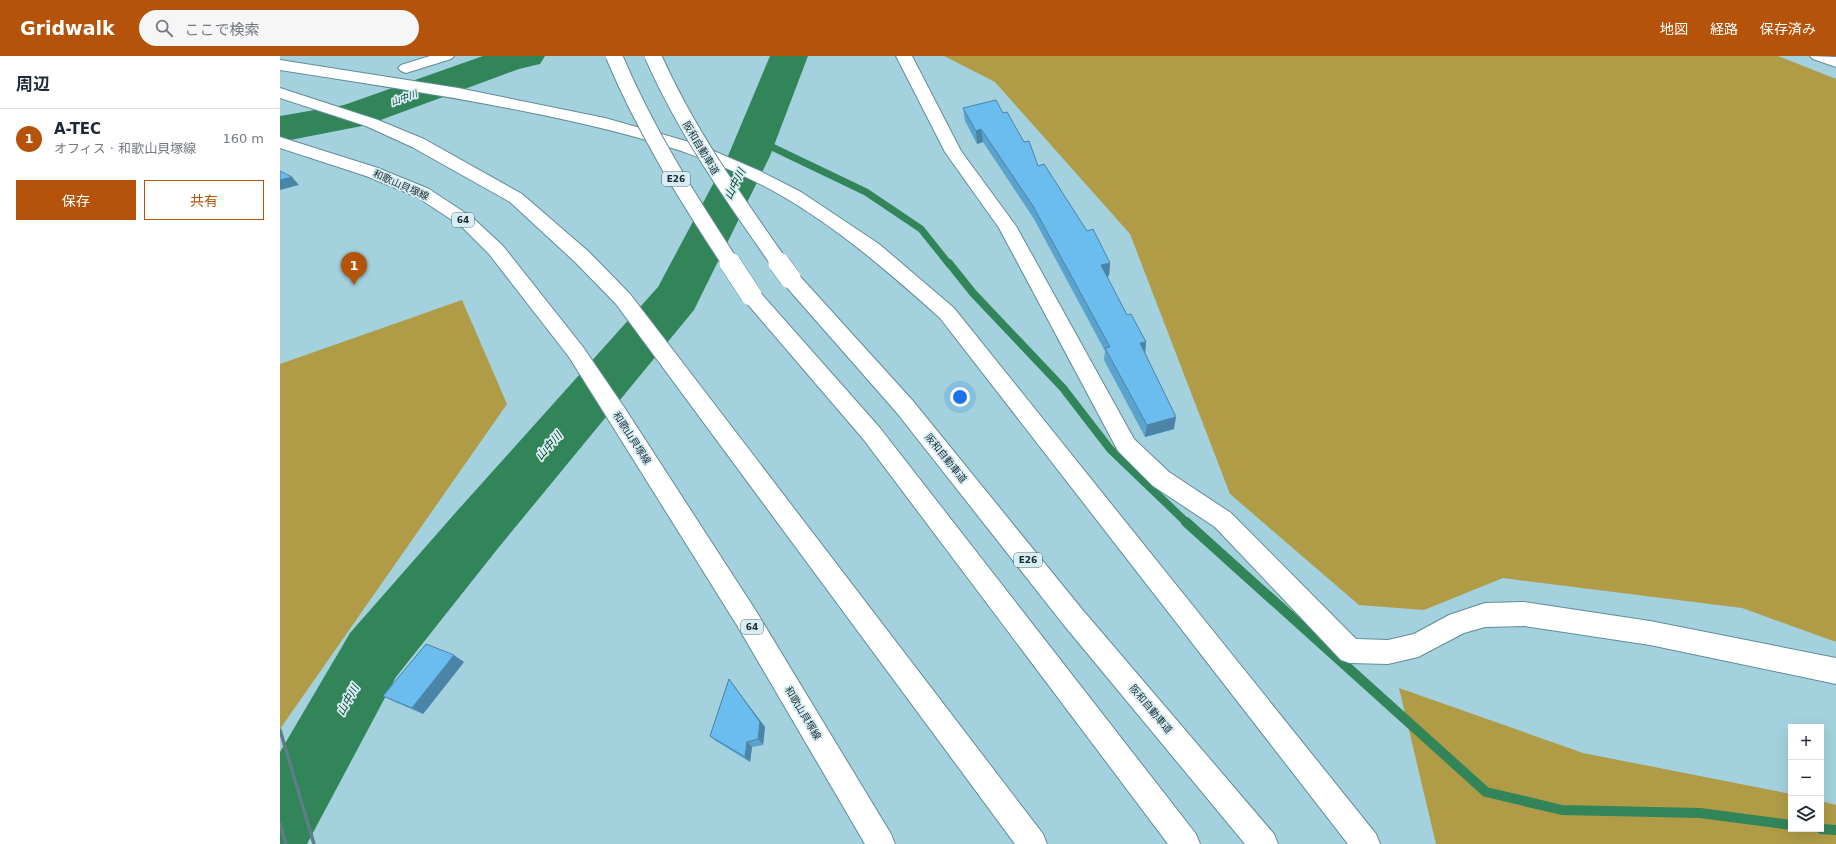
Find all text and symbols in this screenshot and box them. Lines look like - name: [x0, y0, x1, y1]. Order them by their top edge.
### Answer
- search box: [139, 10, 419, 46]
- text: Gridwalk: [20, 17, 115, 39]
- icon: search: [153, 17, 175, 39]
- text: ここで検索: [185, 21, 260, 39]
- text: 地図: [1660, 21, 1688, 37]
- text: 経路: [1710, 21, 1738, 37]
- text: 保存済み: [1760, 21, 1816, 37]
- text: 周辺: [16, 74, 50, 94]
- water label: 山中川: [390, 89, 419, 107]
- street label: 阪和自動車道: [681, 119, 721, 177]
- text: A-TEC: [54, 120, 101, 138]
- text: 1: [24, 131, 34, 146]
- text: 160 m: [222, 131, 264, 146]
- text: オフィス · 和歌山貝塚線: [54, 141, 196, 156]
- water label: 山中川: [722, 165, 749, 202]
- street label: 和歌山貝塚線: [371, 168, 431, 202]
- road number: E26: [662, 172, 690, 186]
- button: 保存: [16, 180, 136, 220]
- button: 共有: [144, 180, 264, 220]
- road number: 64: [452, 213, 474, 227]
- pin: 1: [341, 252, 367, 285]
- your location: [950, 387, 970, 407]
- street label: 和歌山貝塚線: [611, 410, 653, 466]
- water label: 山中川: [533, 429, 565, 463]
- street label: 阪和自動車道: [923, 431, 969, 485]
- road number: E26: [1014, 553, 1042, 567]
- road number: 64: [741, 620, 763, 634]
- water label: 山中川: [334, 682, 362, 718]
- street label: 阪和自動車道: [1128, 682, 1174, 736]
- street label: 和歌山貝塚線: [783, 684, 823, 742]
- map controls: [1788, 724, 1824, 832]
- button: +: [1788, 724, 1824, 760]
- button: −: [1788, 760, 1824, 796]
- button: layers: [1788, 796, 1824, 832]

